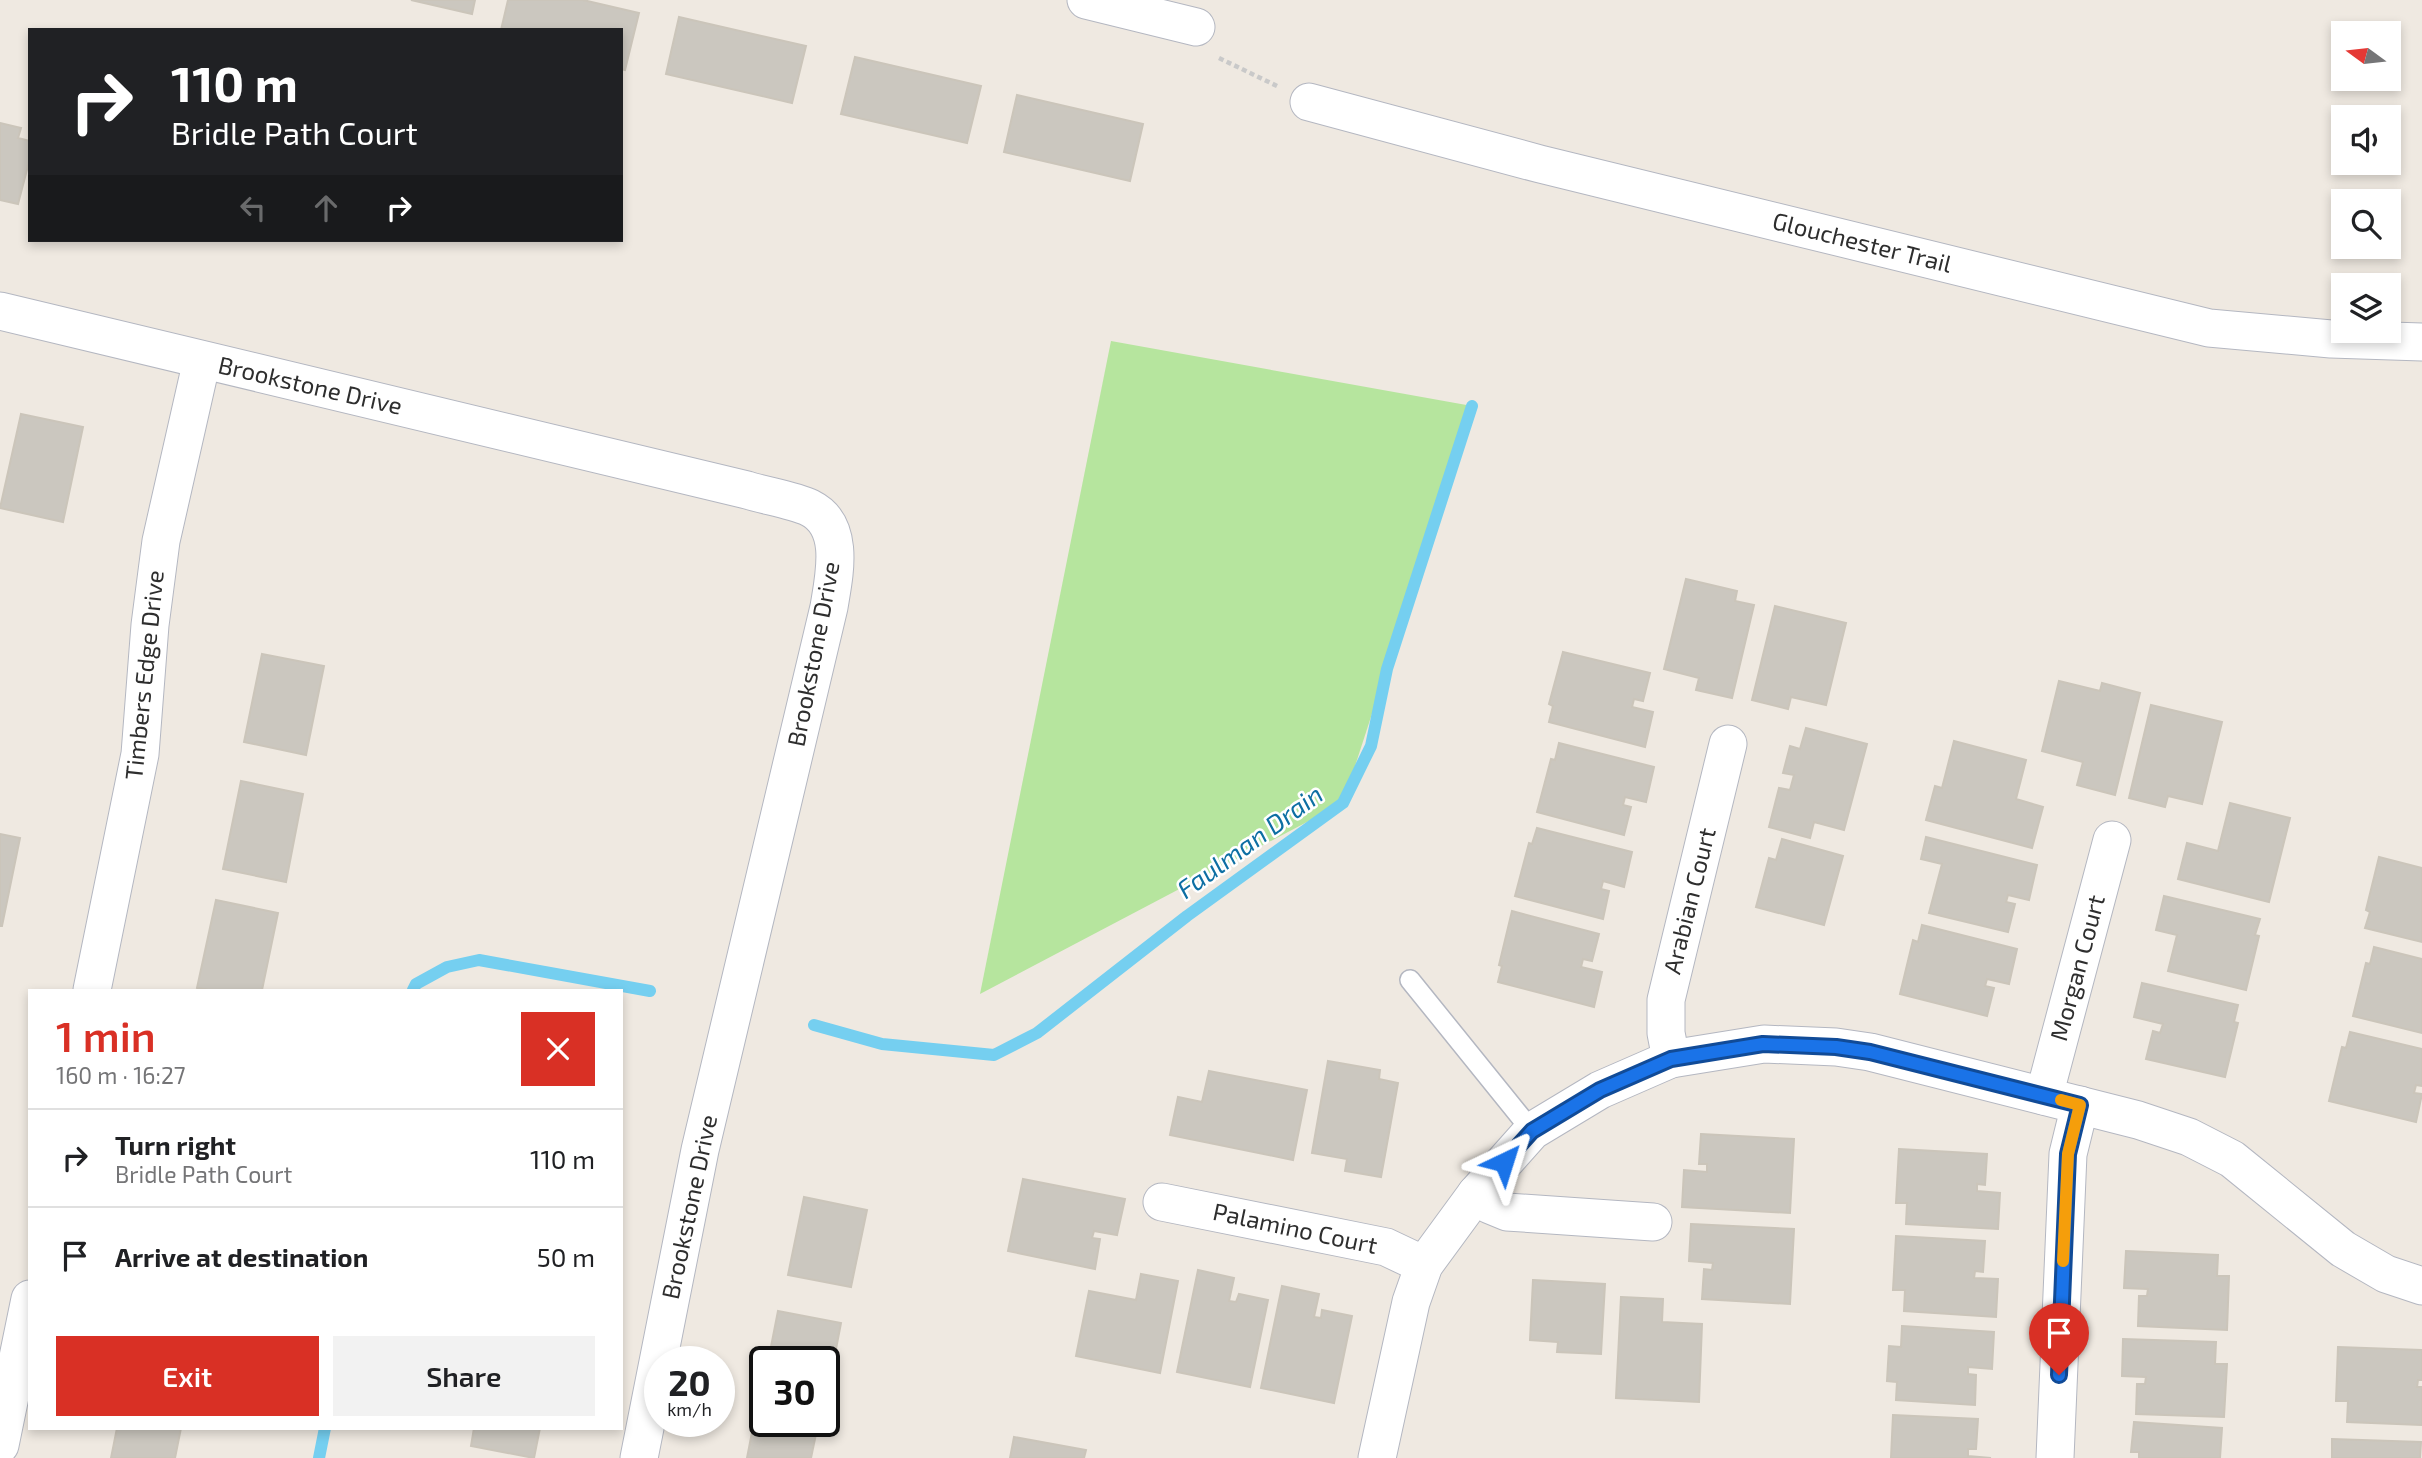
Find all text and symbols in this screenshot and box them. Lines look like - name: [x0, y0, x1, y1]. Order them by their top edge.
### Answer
- north arrow: [2331, 21, 2401, 91]
- map controls: [2331, 21, 2401, 343]
- text: 110 m: [171, 53, 298, 112]
- icon: right: [56, 56, 147, 147]
- button: sound: [2331, 105, 2401, 175]
- text: Bridle Path Court: [171, 113, 418, 151]
- icon: left: [234, 189, 272, 227]
- icon: ahead: [307, 189, 345, 227]
- icon: right: [380, 189, 418, 227]
- button: search: [2331, 189, 2401, 259]
- street label: Glouchester Trail: [1770, 205, 1955, 278]
- button: layers: [2331, 273, 2401, 343]
- street label: Brookstone Drive: [216, 349, 405, 420]
- street label: Brookstone Drive: [780, 559, 845, 749]
- street label: Timbers Edge Drive: [118, 569, 169, 781]
- water label: Faulman Drain: [1170, 777, 1328, 904]
- street label: Arabian Court: [1656, 825, 1721, 977]
- street label: Morgan Court: [2043, 892, 2110, 1044]
- text: 1 min: [56, 1010, 156, 1060]
- button: close: [521, 1012, 595, 1086]
- text: 160 m · 16:27: [56, 1061, 186, 1089]
- street label: Brookstone Drive: [655, 1112, 722, 1302]
- position arrow: [1467, 1125, 1541, 1199]
- text: Turn right: [115, 1129, 236, 1160]
- icon: right: [56, 1139, 94, 1177]
- text: 110 m: [530, 1143, 595, 1174]
- text: Bridle Path Court: [115, 1160, 292, 1188]
- street label: Palamino Court: [1211, 1196, 1380, 1259]
- icon: arrive: [56, 1237, 94, 1275]
- text: Arrive at destination: [115, 1241, 368, 1272]
- text: 50 m: [537, 1241, 595, 1272]
- pin: [2029, 1303, 2089, 1375]
- icon: arrive: [2040, 1314, 2078, 1352]
- button: Exit: [56, 1336, 319, 1416]
- button: Share: [333, 1336, 595, 1416]
- speed limit sign: 30: [749, 1346, 840, 1437]
- text: 20: [668, 1361, 711, 1403]
- text: km/h: [667, 1398, 712, 1420]

